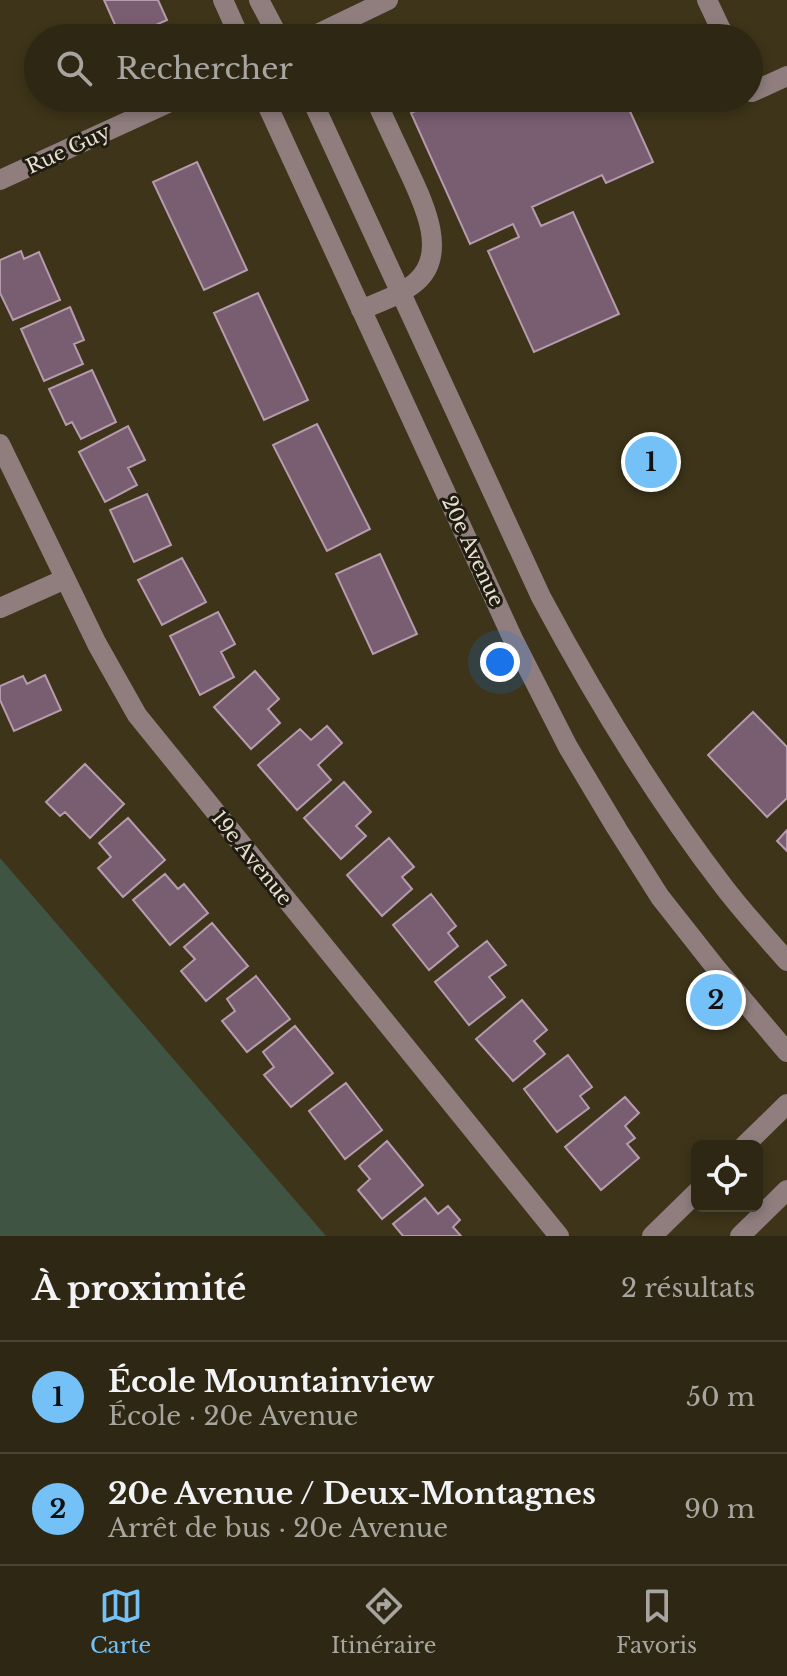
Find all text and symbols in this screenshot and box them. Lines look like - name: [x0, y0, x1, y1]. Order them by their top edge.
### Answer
- search box: [24, 24, 763, 112]
- icon: search: [52, 46, 96, 90]
- text: Rechercher: [116, 50, 293, 87]
- street label: Rue Guy: [22, 119, 114, 179]
- pin: 1: [625, 432, 677, 492]
- street label: 20e Avenue: [437, 492, 509, 610]
- your location: [480, 642, 520, 682]
- street label: 19e Avenue: [207, 806, 297, 910]
- pin: 2: [690, 970, 742, 1030]
- map controls: [691, 1140, 763, 1212]
- button: locate: [691, 1140, 763, 1212]
- text: À proximité: [32, 1267, 246, 1309]
- text: 2 résultats: [621, 1272, 755, 1304]
- text: École Mountainview: [108, 1363, 434, 1400]
- text: 1: [52, 1381, 64, 1413]
- text: 50 m: [686, 1381, 755, 1413]
- text: École · 20e Avenue: [108, 1400, 358, 1432]
- text: 20e Avenue / Deux-Montagnes: [108, 1475, 596, 1512]
- text: 2: [50, 1493, 66, 1525]
- text: 90 m: [684, 1493, 755, 1525]
- text: Arrêt de bus · 20e Avenue: [108, 1512, 448, 1544]
- tab: Carte: [90, 1584, 151, 1659]
- tab: Itinéraire: [331, 1584, 436, 1659]
- tab: Favoris: [616, 1584, 697, 1659]

